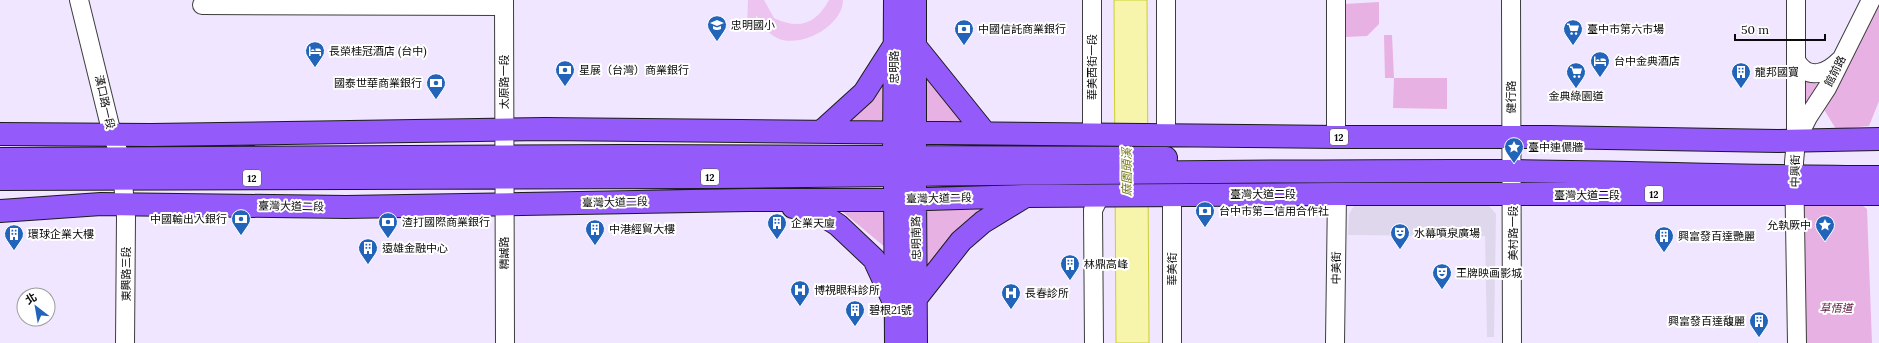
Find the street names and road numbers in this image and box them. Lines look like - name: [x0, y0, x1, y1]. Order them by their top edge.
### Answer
- street label: 華美西街一段: [1085, 34, 1099, 100]
- street label: 忠明路: [887, 51, 901, 84]
- street label: 館前路: [1821, 53, 1849, 89]
- street label: 太原路一段: [497, 55, 511, 110]
- street label: 漢口路一段: [92, 74, 118, 130]
- street label: 健行路: [1504, 81, 1518, 114]
- road number: 12: [1330, 129, 1348, 145]
- street label: 中興街: [1788, 154, 1802, 188]
- road number: 12: [701, 169, 719, 185]
- road number: 12: [243, 170, 261, 186]
- road number: 12: [1645, 186, 1663, 202]
- street label: 臺灣大道二段: [1230, 187, 1296, 201]
- street label: 臺灣大道二段: [1554, 188, 1620, 202]
- street label: 臺灣大道二段: [906, 190, 972, 206]
- street label: 臺灣大道二段: [582, 194, 648, 210]
- street label: 臺灣大道二段: [258, 198, 324, 214]
- street label: 美村路一段: [1506, 206, 1520, 261]
- street label: 忠明南路: [909, 216, 923, 260]
- street label: 精誠路: [497, 237, 511, 270]
- street label: 東興路三段: [119, 247, 133, 302]
- street label: 中美街: [1329, 251, 1343, 285]
- street label: 華美街: [1165, 253, 1179, 286]

